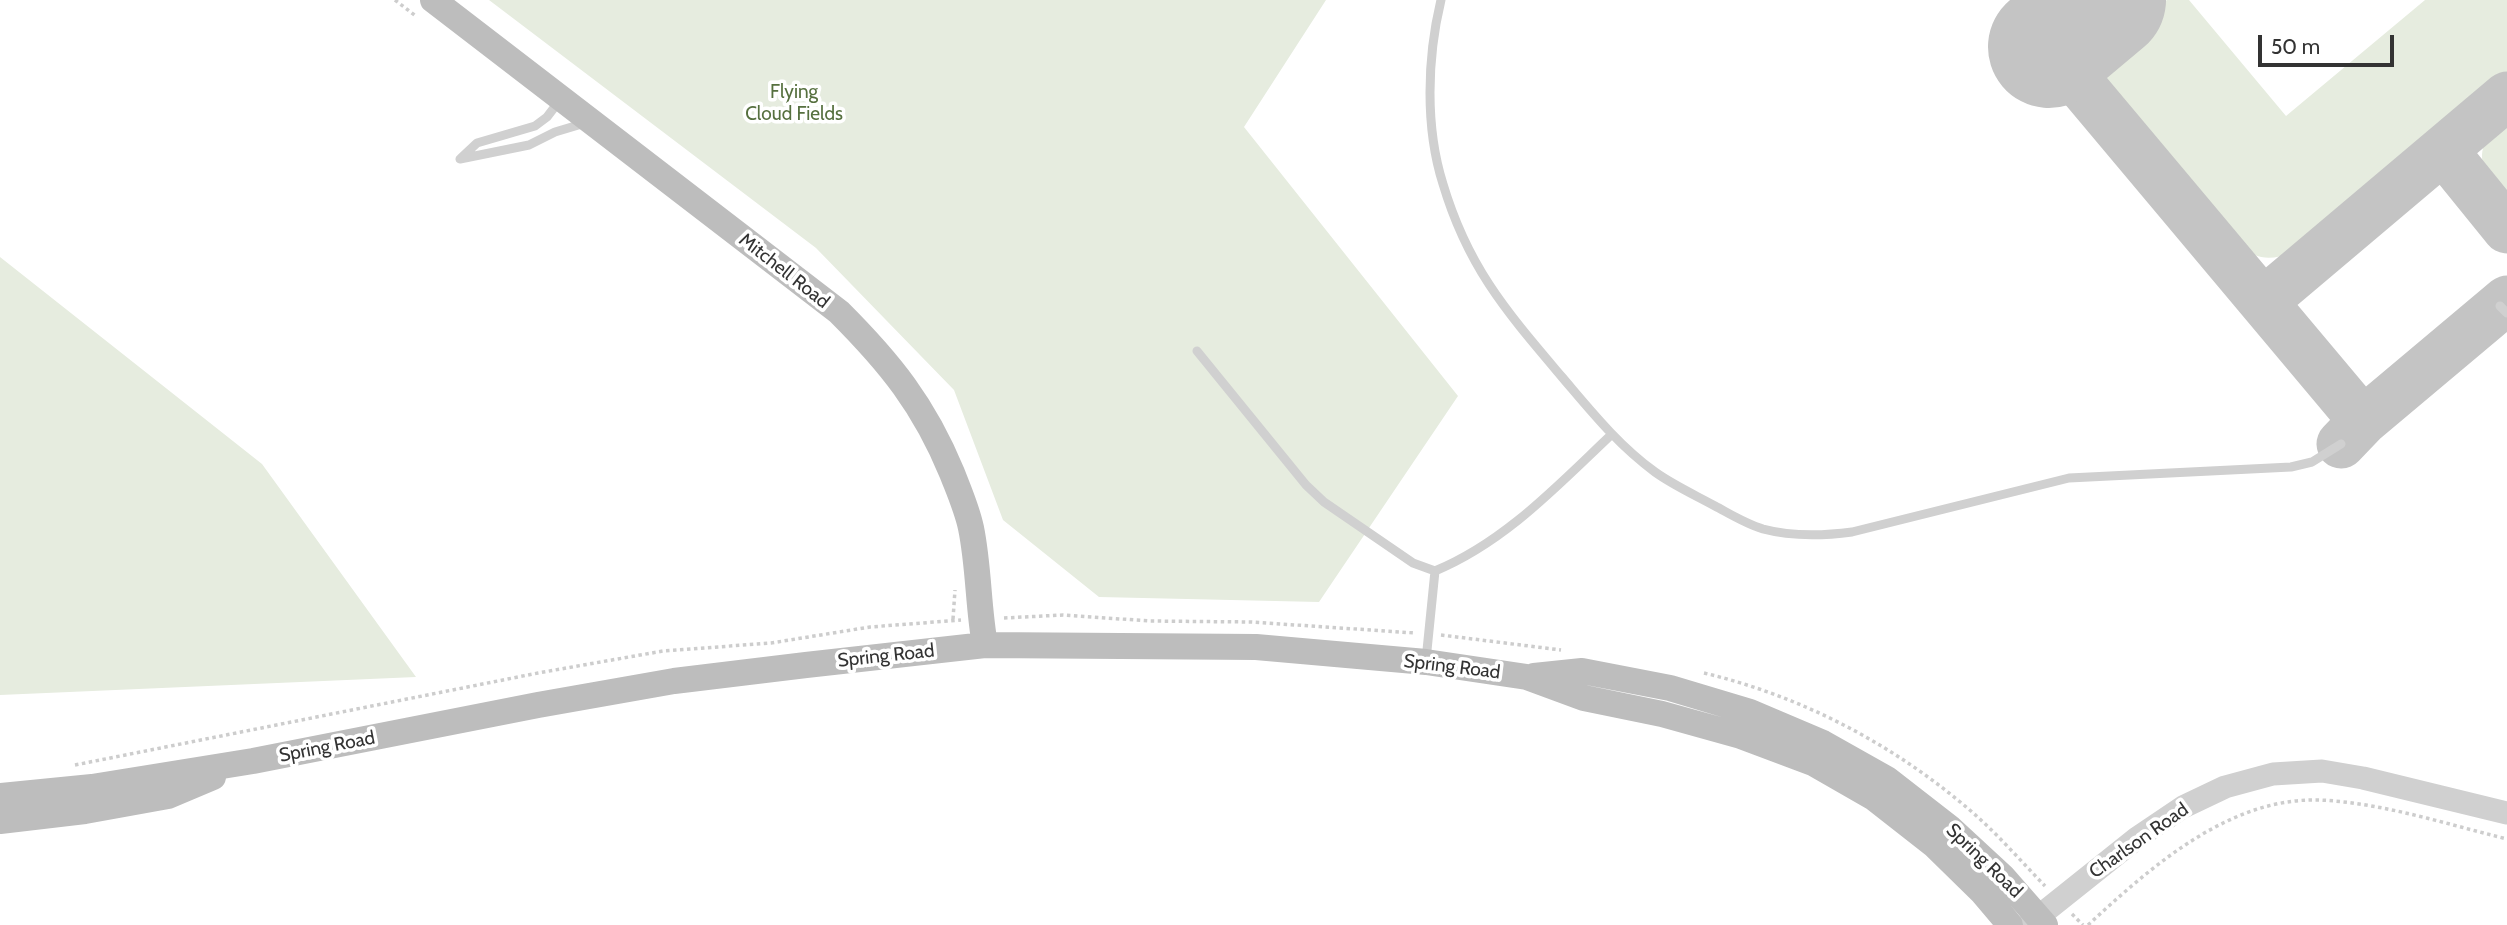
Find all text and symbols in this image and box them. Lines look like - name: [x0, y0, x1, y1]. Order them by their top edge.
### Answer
- scale bar: [2262, 21, 2398, 65]
- text: 50 m: [2271, 34, 2320, 59]
- park label: Flying Cloud Fields: [745, 81, 843, 125]
- street label: Mitchell Road: [734, 229, 834, 313]
- street label: Spring Road: [836, 640, 936, 672]
- street label: Spring Road: [1402, 650, 1502, 684]
- street label: Spring Road: [277, 727, 377, 767]
- street label: Charlson Road: [2085, 798, 2193, 884]
- street label: Spring Road: [1941, 819, 2027, 903]

